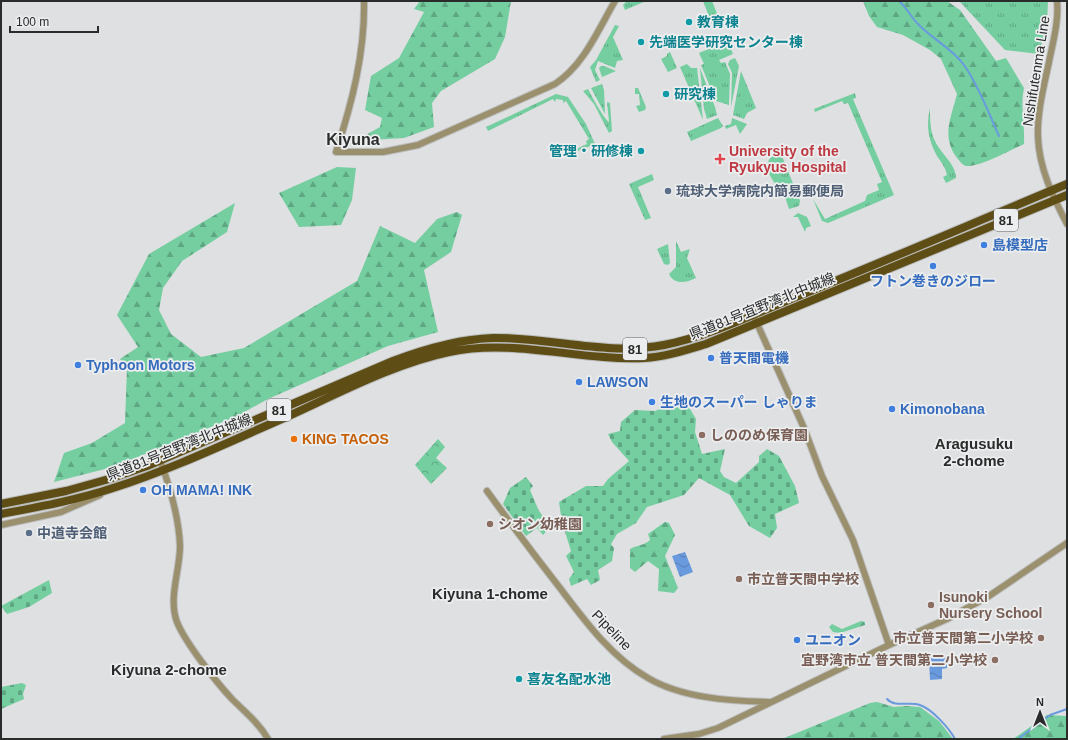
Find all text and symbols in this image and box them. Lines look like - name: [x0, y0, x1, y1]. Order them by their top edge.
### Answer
- scale bar: [10, 8, 98, 34]
- place label: 教育棟: [697, 14, 739, 30]
- street label: Nishifutenma Line: [1019, 14, 1053, 128]
- text: 100 m: [16, 15, 49, 29]
- marker: 教育棟: [684, 17, 694, 27]
- place label: 先端医学研究センター棟: [649, 34, 803, 50]
- marker: 先端医学研究センター棟: [636, 37, 646, 47]
- place label: 研究棟: [674, 86, 716, 102]
- marker: 研究棟: [661, 89, 671, 99]
- district label: Kiyuna: [326, 131, 380, 148]
- place label: 管理・研修棟: [549, 143, 633, 159]
- place label: University of the Ryukyus Hospital: [729, 143, 846, 175]
- marker: 管理・研修棟: [636, 146, 646, 156]
- marker: University of the Ryukyus Hospital: [714, 153, 726, 165]
- place label: 琉球大学病院内簡易郵便局: [676, 183, 844, 199]
- marker: 琉球大学病院内簡易郵便局: [663, 186, 673, 196]
- road number: 81: [994, 209, 1018, 231]
- place label: 島模型店: [992, 237, 1048, 253]
- marker: 島模型店: [979, 240, 989, 250]
- marker: フトン巻きのジロー: [928, 261, 938, 271]
- street label: 県道81号宜野湾北中城線: [687, 269, 837, 343]
- place label: フトン巻きのジロー: [870, 273, 996, 289]
- road number: 81: [623, 338, 647, 360]
- place label: 普天間電機: [719, 350, 789, 366]
- marker: 普天間電機: [706, 353, 716, 363]
- place label: Typhoon Motors: [86, 357, 195, 373]
- marker: Typhoon Motors: [73, 360, 83, 370]
- place label: LAWSON: [587, 374, 648, 390]
- marker: LAWSON: [574, 377, 584, 387]
- place label: 生地のスーパー しゃりま: [660, 394, 818, 410]
- marker: 生地のスーパー しゃりま: [647, 397, 657, 407]
- road number: 81: [267, 399, 291, 421]
- place label: Kimonobana: [900, 401, 985, 417]
- marker: Kimonobana: [887, 404, 897, 414]
- street label: 県道81号宜野湾北中城線: [104, 410, 254, 484]
- place label: しののめ保育園: [710, 427, 808, 443]
- marker: しののめ保育園: [697, 430, 707, 440]
- place label: KING TACOS: [302, 431, 389, 447]
- marker: KING TACOS: [289, 434, 299, 444]
- district label: Aragusuku 2-chome: [935, 435, 1013, 469]
- place label: OH MAMA! INK: [151, 482, 252, 498]
- marker: OH MAMA! INK: [138, 485, 148, 495]
- place label: シオン幼稚園: [498, 516, 582, 532]
- marker: シオン幼稚園: [485, 519, 495, 529]
- place label: 中道寺会館: [37, 525, 107, 541]
- marker: 中道寺会館: [24, 528, 34, 538]
- place label: 市立普天間中学校: [747, 571, 859, 587]
- marker: 市立普天間中学校: [734, 574, 744, 584]
- district label: Kiyuna 1-chome: [432, 585, 548, 602]
- place label: Isunoki Nursery School: [939, 589, 1042, 621]
- marker: Isunoki Nursery School: [926, 600, 936, 610]
- street label: Pipeline: [589, 607, 635, 654]
- place label: 市立普天間第二小学校: [893, 630, 1033, 646]
- place label: ユニオン: [805, 632, 861, 648]
- marker: 市立普天間第二小学校: [1036, 633, 1046, 643]
- marker: ユニオン: [792, 635, 802, 645]
- place label: 宜野湾市立 普天間第二小学校: [801, 652, 987, 668]
- marker: 宜野湾市立 普天間第二小学校: [990, 655, 1000, 665]
- district label: Kiyuna 2-chome: [111, 661, 227, 678]
- place label: 喜友名配水池: [527, 671, 611, 687]
- marker: 喜友名配水池: [514, 674, 524, 684]
- north arrow: [1020, 692, 1060, 732]
- text: N: [1036, 696, 1044, 708]

